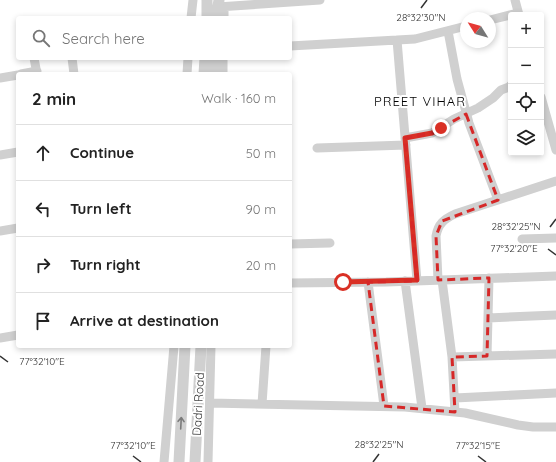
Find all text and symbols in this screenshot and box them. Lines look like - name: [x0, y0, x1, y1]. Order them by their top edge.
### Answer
- text: 28°32'30"N: [396, 11, 446, 24]
- north arrow: [460, 12, 496, 48]
- map controls: [508, 12, 544, 156]
- button: +: [508, 12, 544, 48]
- search box: [16, 16, 292, 60]
- icon: search: [30, 27, 52, 49]
- text: Search here: [62, 29, 145, 48]
- button: −: [508, 48, 544, 84]
- button: locate: [508, 84, 544, 120]
- text: 2 min: [32, 88, 76, 109]
- text: Walk · 160 m: [201, 90, 276, 106]
- district label: PREET VIHAR: [374, 93, 466, 109]
- route end: [432, 119, 450, 137]
- button: layers: [508, 120, 544, 156]
- icon: ahead: [32, 142, 54, 164]
- text: Continue: [70, 143, 134, 162]
- text: 50 m: [246, 145, 276, 161]
- icon: left: [32, 198, 54, 220]
- text: Turn left: [70, 199, 132, 218]
- text: 90 m: [246, 201, 276, 217]
- text: 28°32'25"N: [491, 220, 541, 233]
- text: 77°32'20"E: [490, 242, 538, 255]
- icon: right: [32, 254, 54, 276]
- text: Turn right: [70, 255, 141, 274]
- text: 20 m: [246, 257, 276, 273]
- route start: [334, 273, 352, 291]
- icon: arrive: [32, 310, 54, 332]
- text: Arrive at destination: [70, 311, 219, 330]
- text: 77°32'10"E: [19, 355, 65, 368]
- street label: Dadri Road: [189, 372, 207, 436]
- one-way arrow: [177, 417, 185, 430]
- text: 28°32'25"N: [354, 438, 404, 451]
- text: 77°32'10"E: [110, 439, 156, 452]
- text: 77°32'15"E: [456, 439, 501, 452]

